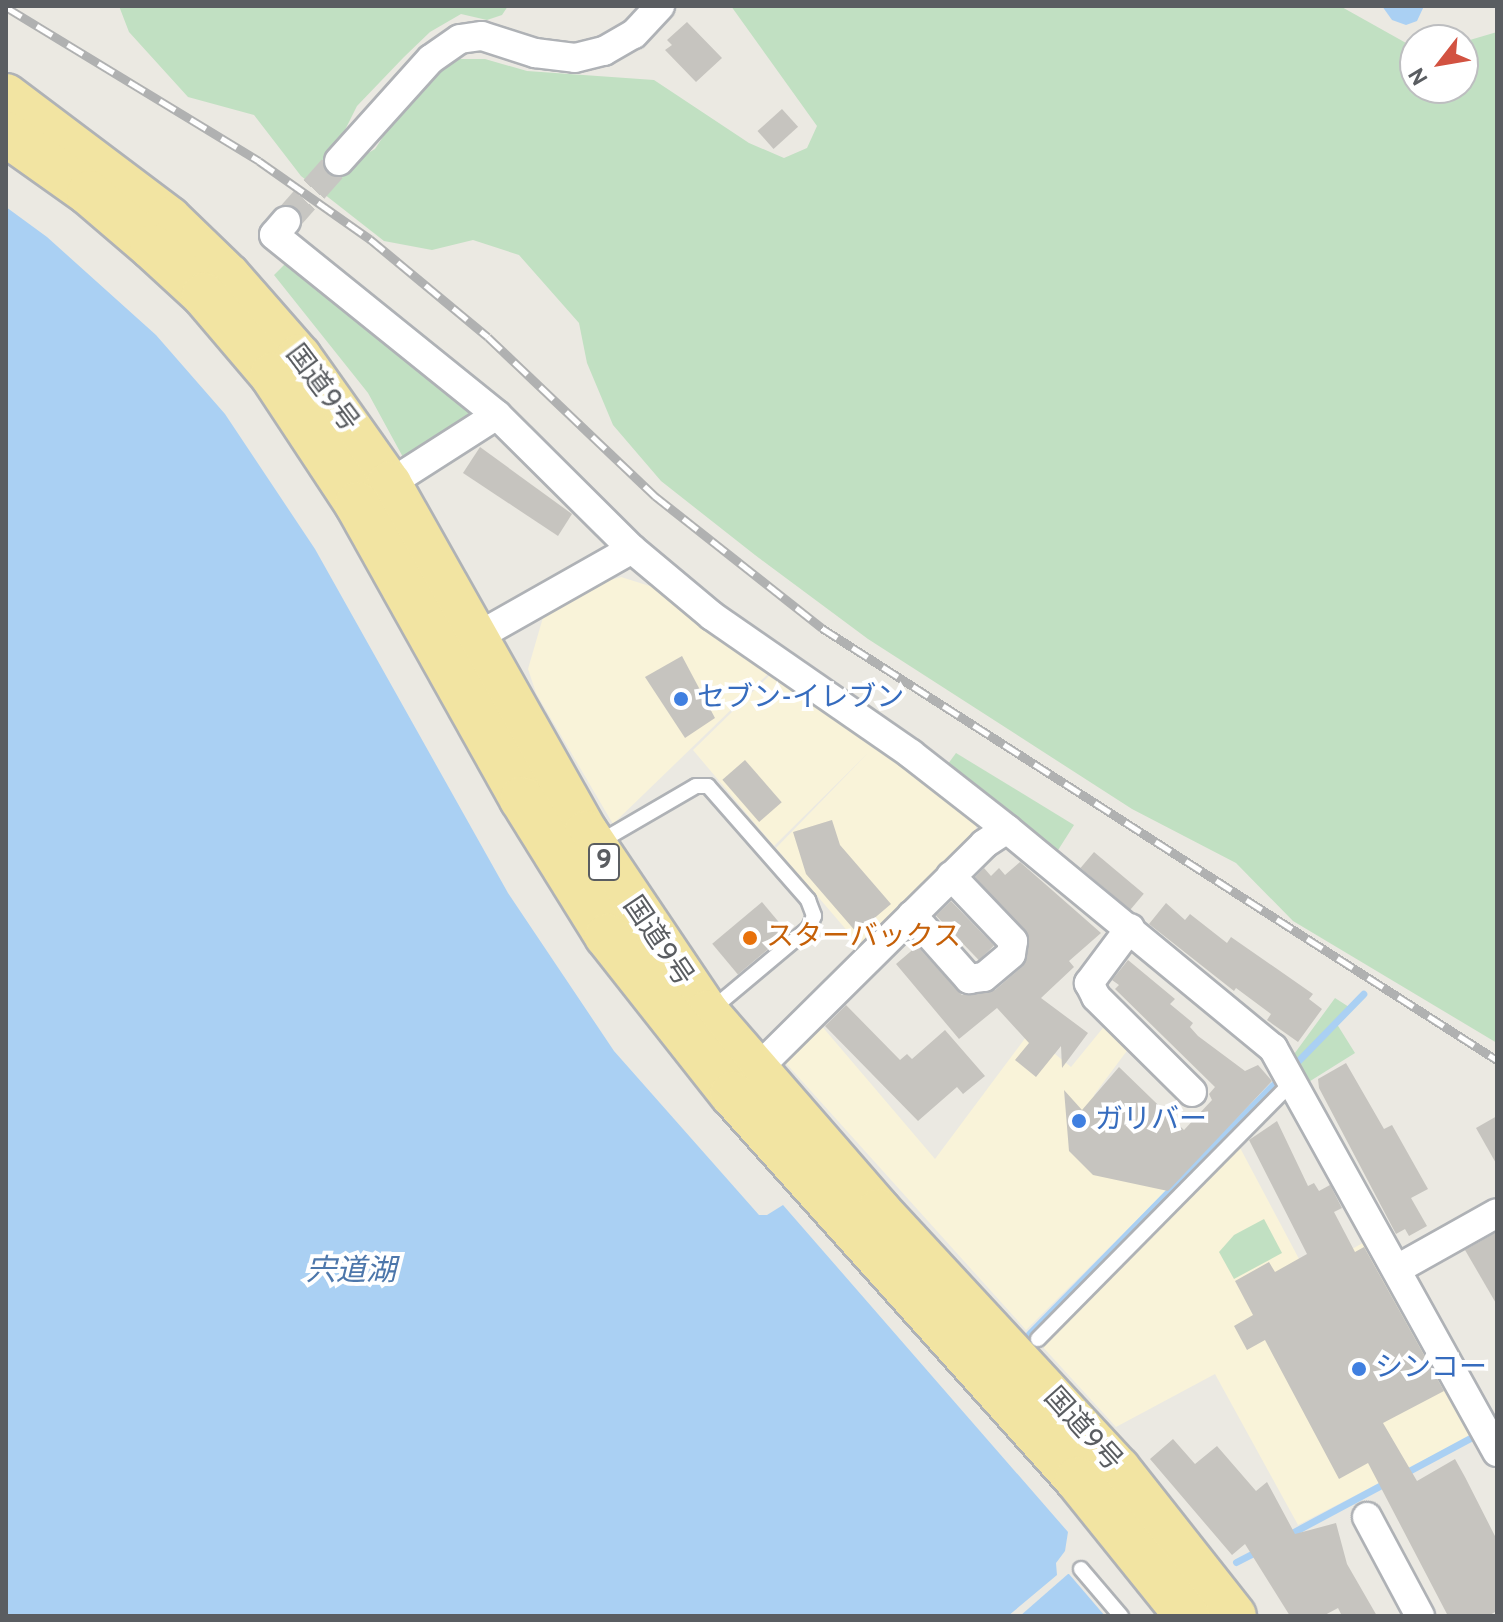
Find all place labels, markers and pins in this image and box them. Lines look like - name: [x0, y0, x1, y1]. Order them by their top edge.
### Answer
- place label: セブン-イレブン: [697, 682, 904, 716]
- marker: セブン-イレブン: [672, 690, 690, 708]
- place label: スターバックス: [766, 921, 962, 955]
- marker: スターバックス: [741, 929, 759, 947]
- place label: ガリバー: [1095, 1104, 1207, 1138]
- marker: ガリバー: [1070, 1112, 1088, 1130]
- place label: シンコー: [1375, 1352, 1487, 1386]
- marker: シンコー: [1350, 1360, 1368, 1378]

